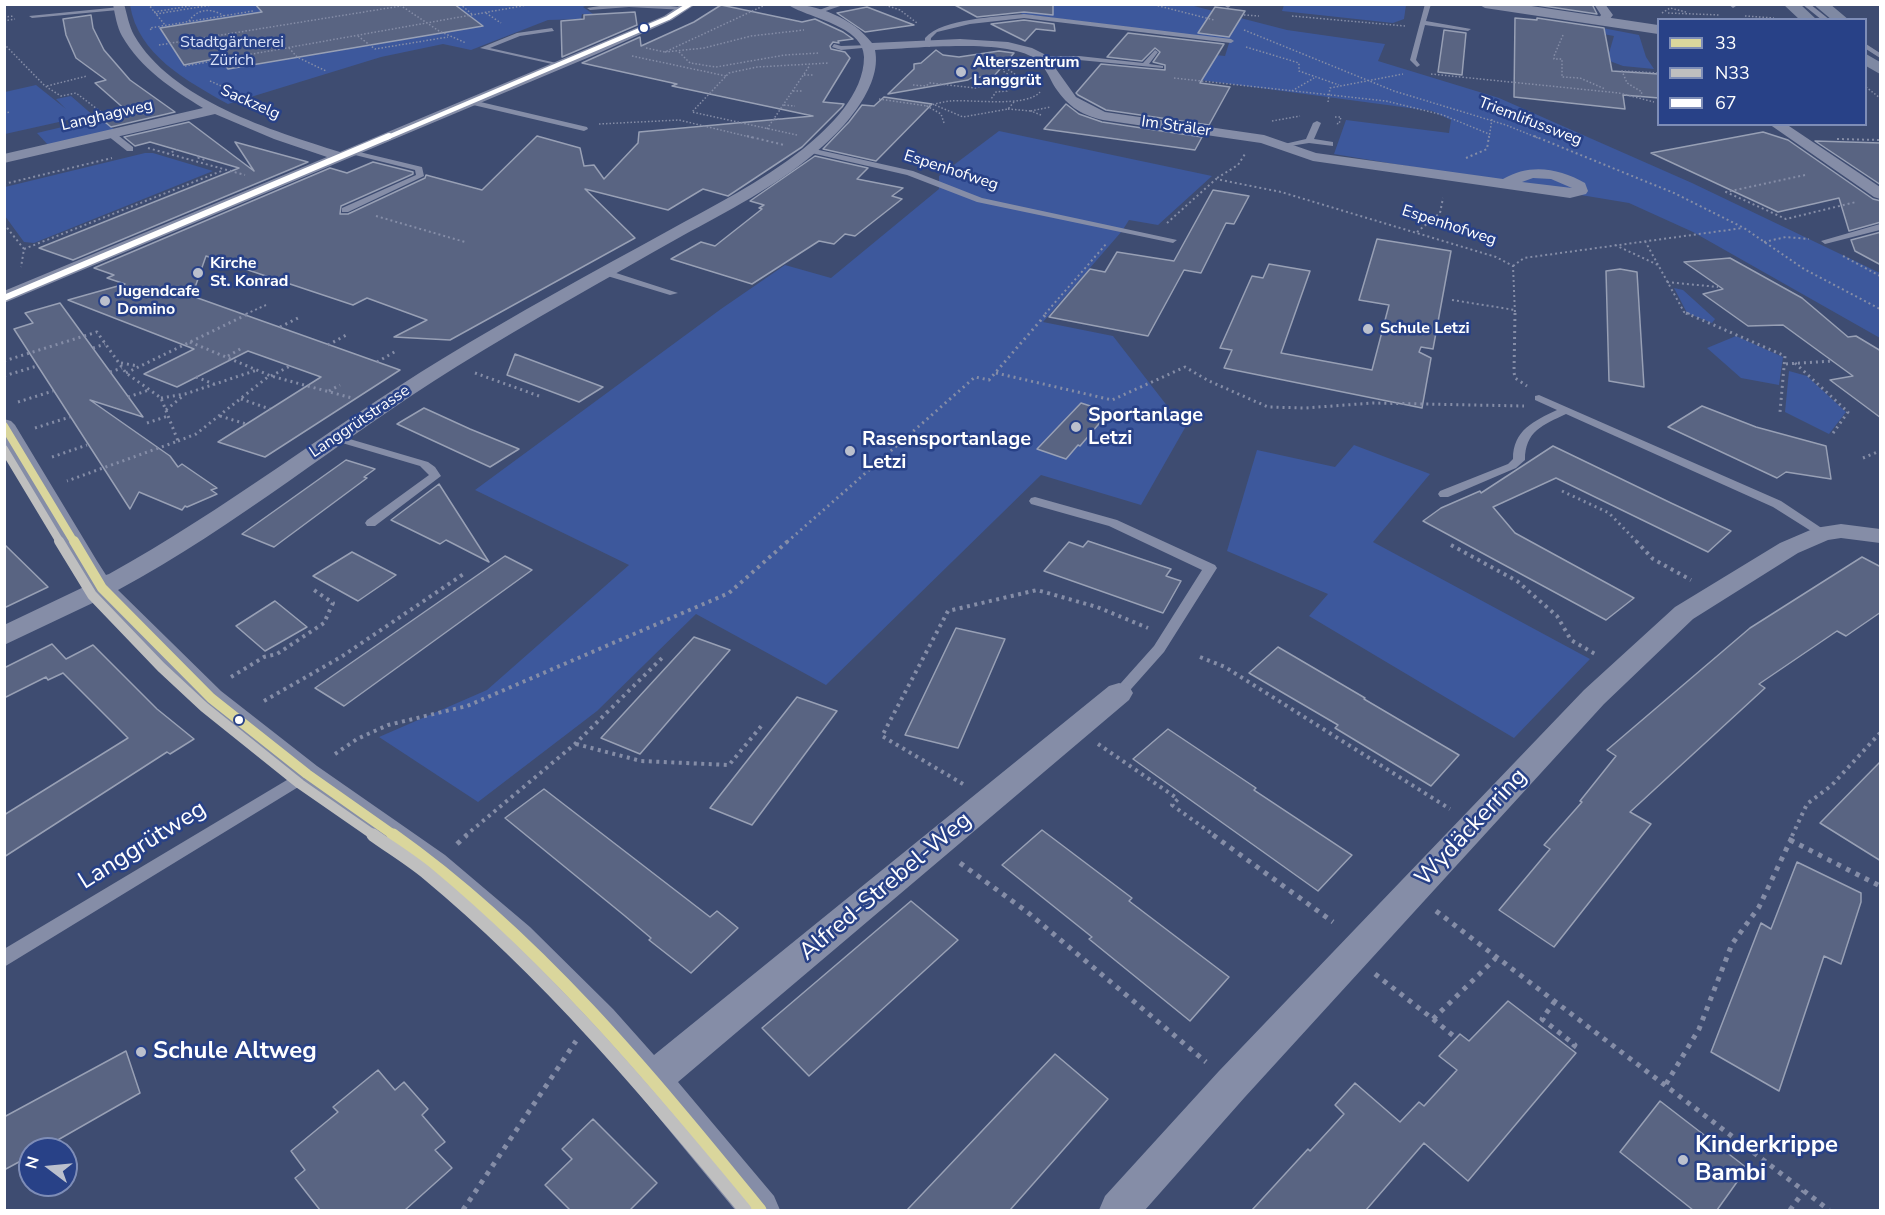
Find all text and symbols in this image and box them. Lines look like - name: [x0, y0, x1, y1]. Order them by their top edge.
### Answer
- legend: [1657, 18, 1867, 126]
- unlabelled marker: [638, 22, 650, 34]
- text: 33: [1715, 31, 1737, 55]
- park label: Stadtgärtnerei Zürich: [180, 33, 284, 71]
- place label: Alterszentrum Langgrüt: [973, 53, 1080, 91]
- text: N33: [1715, 61, 1750, 85]
- marker: Alterszentrum Langgrüt: [954, 65, 968, 79]
- street label: Sackzelg: [217, 81, 283, 125]
- text: 67: [1715, 91, 1737, 115]
- street label: Triemlifussweg: [1476, 93, 1584, 151]
- street label: Langhagweg: [59, 96, 155, 136]
- street label: Im Sträler: [1140, 113, 1212, 141]
- street label: Espenhofweg: [901, 147, 1001, 195]
- street label: Espenhofweg: [1399, 202, 1499, 250]
- place label: Kirche St. Konrad: [210, 254, 288, 292]
- marker: Kirche St. Konrad: [191, 266, 205, 280]
- place label: Jugendcafe Domino: [117, 282, 200, 320]
- marker: Jugendcafe Domino: [98, 294, 112, 308]
- place label: Schule Letzi: [1380, 319, 1470, 339]
- marker: Schule Letzi: [1361, 322, 1375, 336]
- street label: Langgrütstrasse: [306, 381, 414, 463]
- place label: Sportanlage Letzi: [1088, 404, 1203, 451]
- marker: Sportanlage Letzi: [1069, 420, 1083, 434]
- place label: Rasensportanlage Letzi: [862, 428, 1031, 475]
- marker: Rasensportanlage Letzi: [843, 444, 857, 458]
- unlabelled marker: [233, 714, 245, 726]
- street label: Wydäckerring: [1410, 763, 1534, 893]
- street label: Langgrütweg: [74, 795, 212, 897]
- street label: Alfred-Strebel-Weg: [794, 806, 978, 968]
- place label: Schule Altweg: [153, 1038, 317, 1066]
- marker: Schule Altweg: [134, 1045, 148, 1059]
- place label: Kinderkrippe Bambi: [1695, 1132, 1838, 1188]
- north arrow: [18, 1137, 78, 1197]
- marker: Kinderkrippe Bambi: [1676, 1153, 1690, 1167]
- text: N: [20, 1154, 45, 1171]

